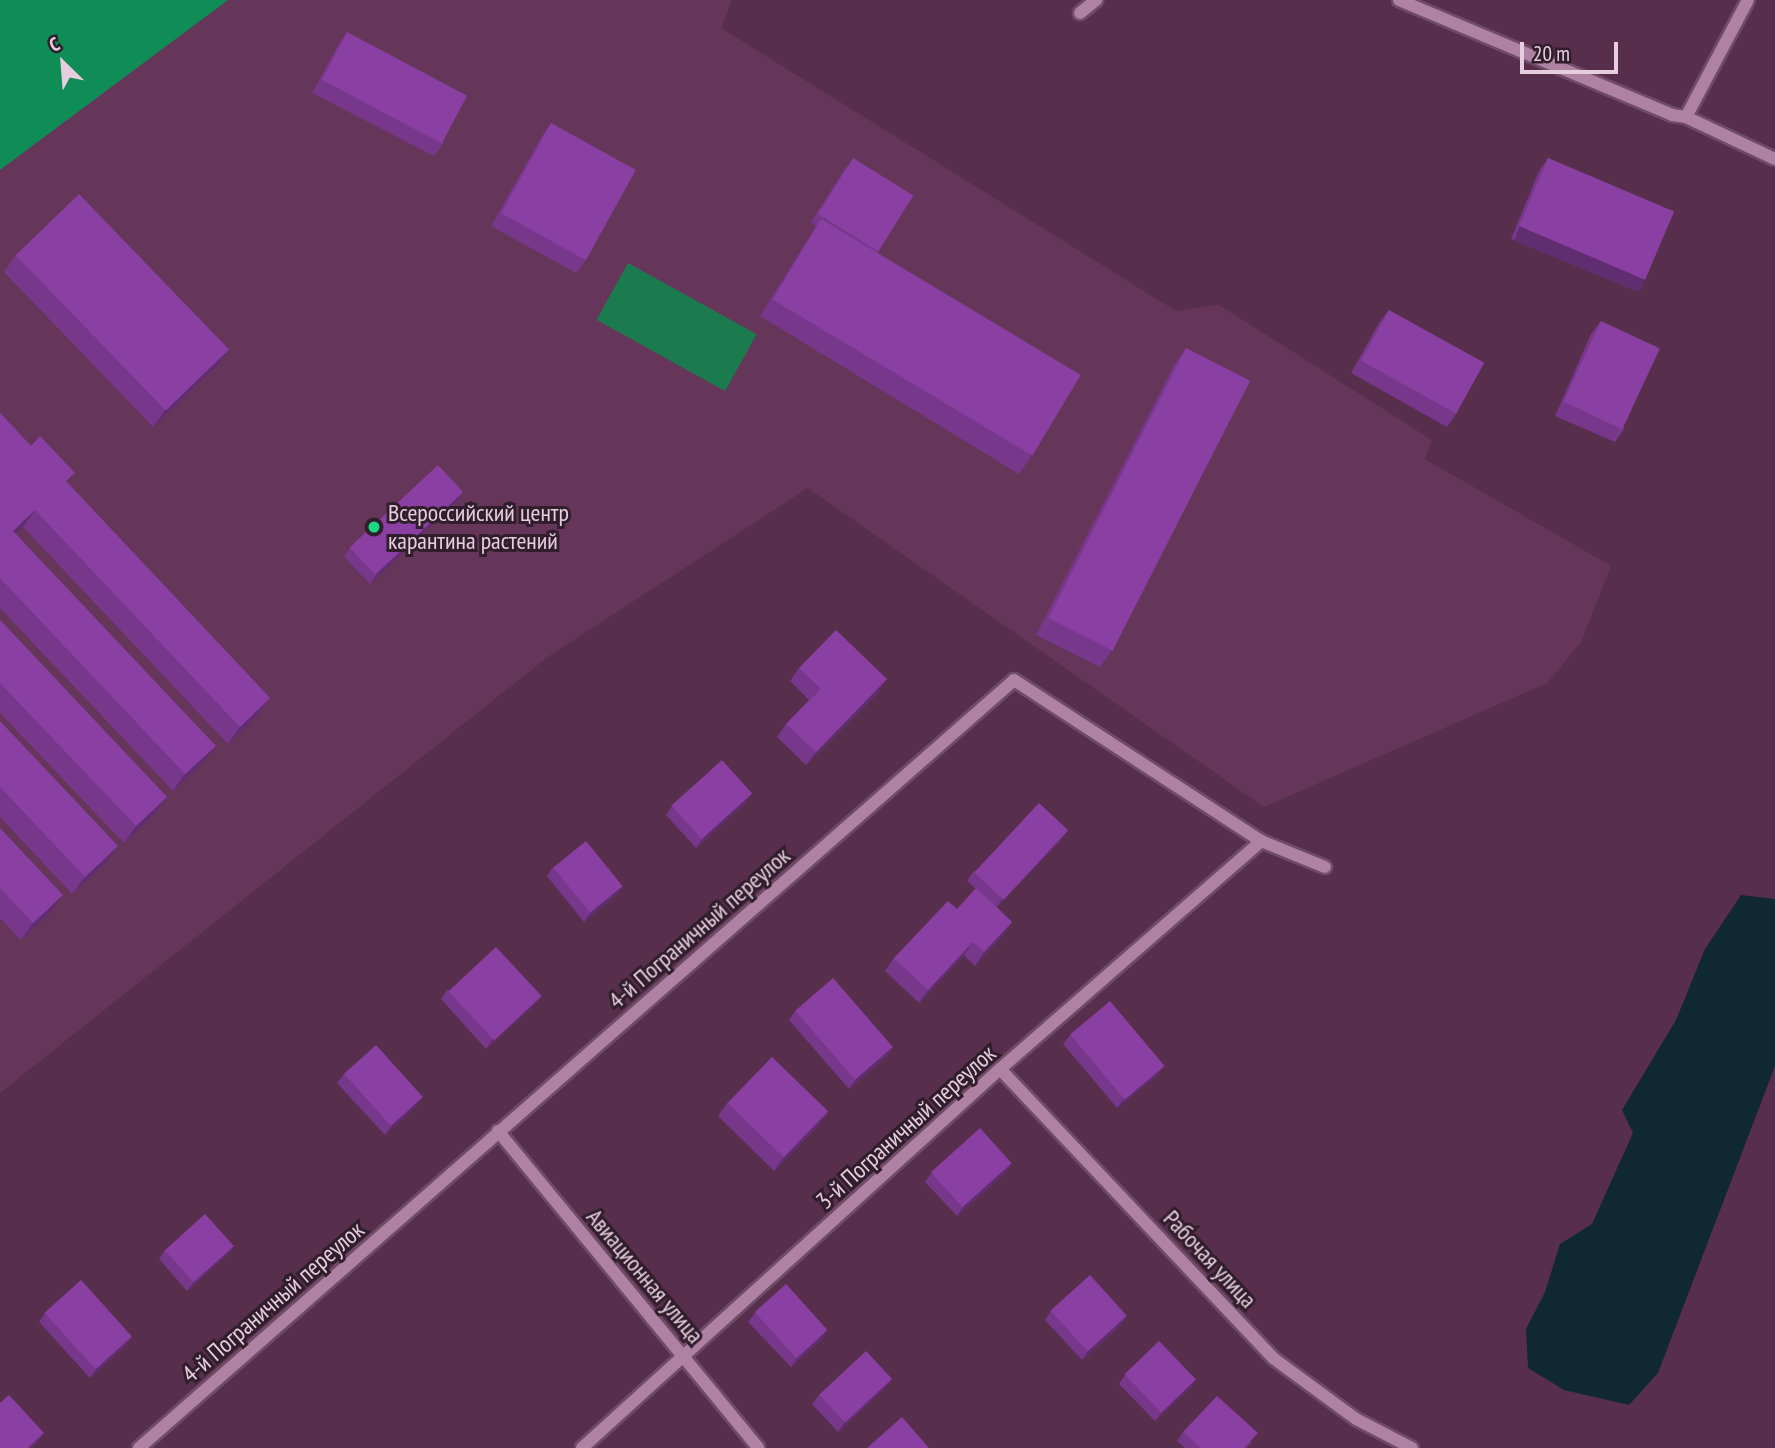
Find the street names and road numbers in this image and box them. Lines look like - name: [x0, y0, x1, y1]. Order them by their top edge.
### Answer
- street label: 4-й Пограничный переулок: [602, 841, 796, 1015]
- street label: 3-й Пограничный переулок: [810, 1039, 1002, 1215]
- street label: Авиационная улица: [580, 1203, 710, 1349]
- street label: Рабочая улица: [1157, 1204, 1263, 1314]
- street label: 4-й Пограничный переулок: [176, 1215, 370, 1389]

